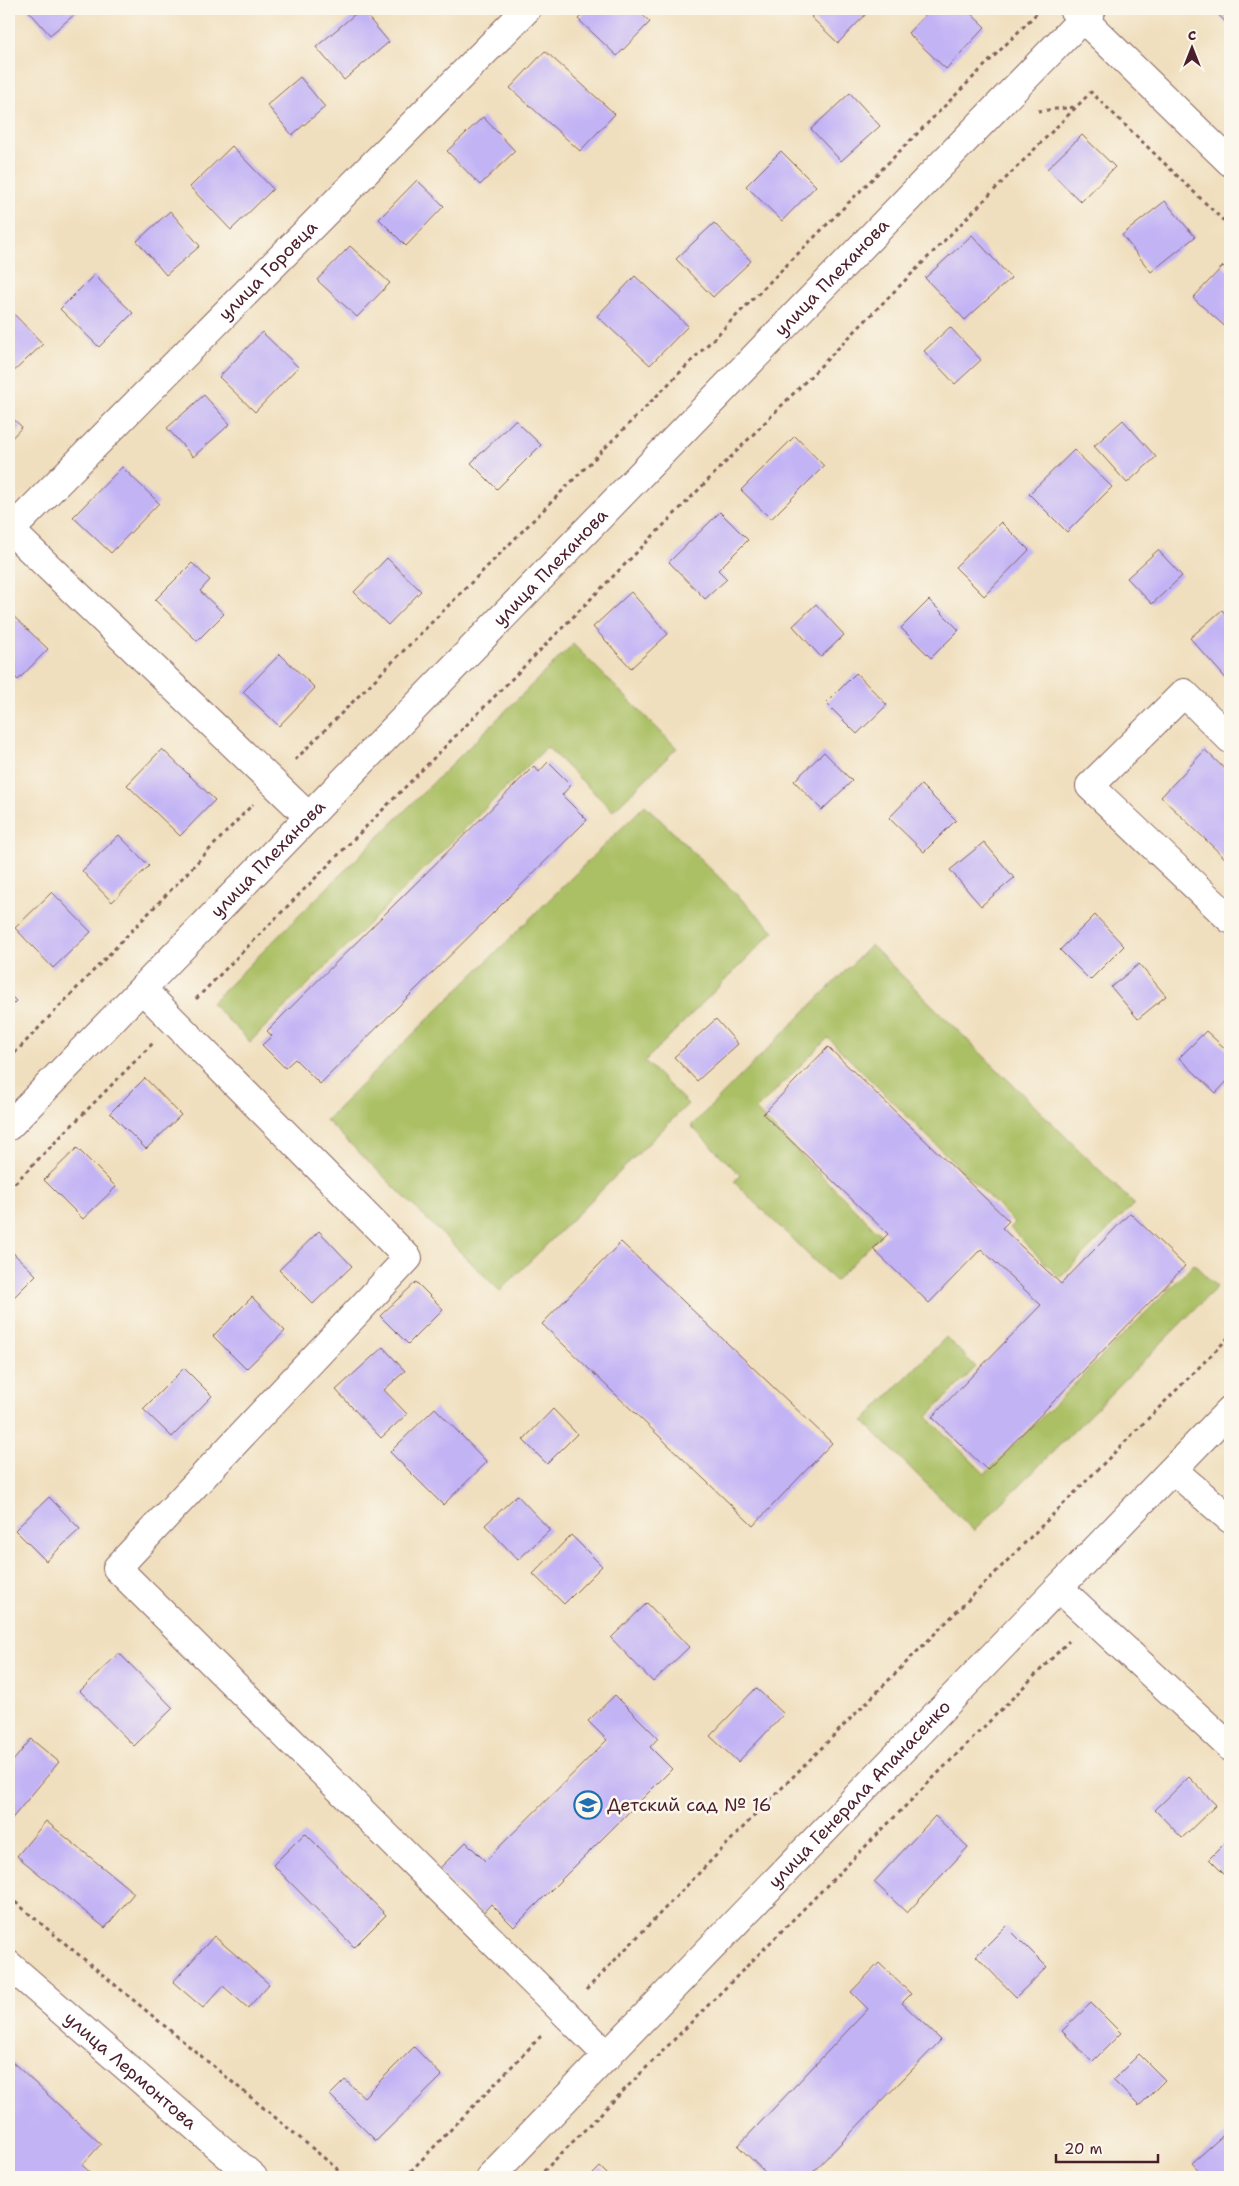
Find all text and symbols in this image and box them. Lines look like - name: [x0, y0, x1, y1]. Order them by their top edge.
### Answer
- north arrow: [1166, 22, 1216, 72]
- text: С: [1188, 26, 1196, 44]
- street label: улица Плеханова: [769, 213, 894, 341]
- street label: улица Горовца: [213, 215, 323, 326]
- street label: улица Плеханова: [488, 503, 613, 631]
- street label: улица Плеханова: [205, 795, 331, 923]
- street label: улица Генерала Апанасенко: [763, 1695, 956, 1893]
- school or university icon: Детский сад № 16: [573, 1790, 603, 1820]
- place label: Детский сад № 16: [607, 1793, 771, 1817]
- street label: улица Лермонтова: [59, 2006, 202, 2135]
- scale bar: [1056, 2131, 1159, 2163]
- text: 20 m: [1064, 2139, 1103, 2159]

